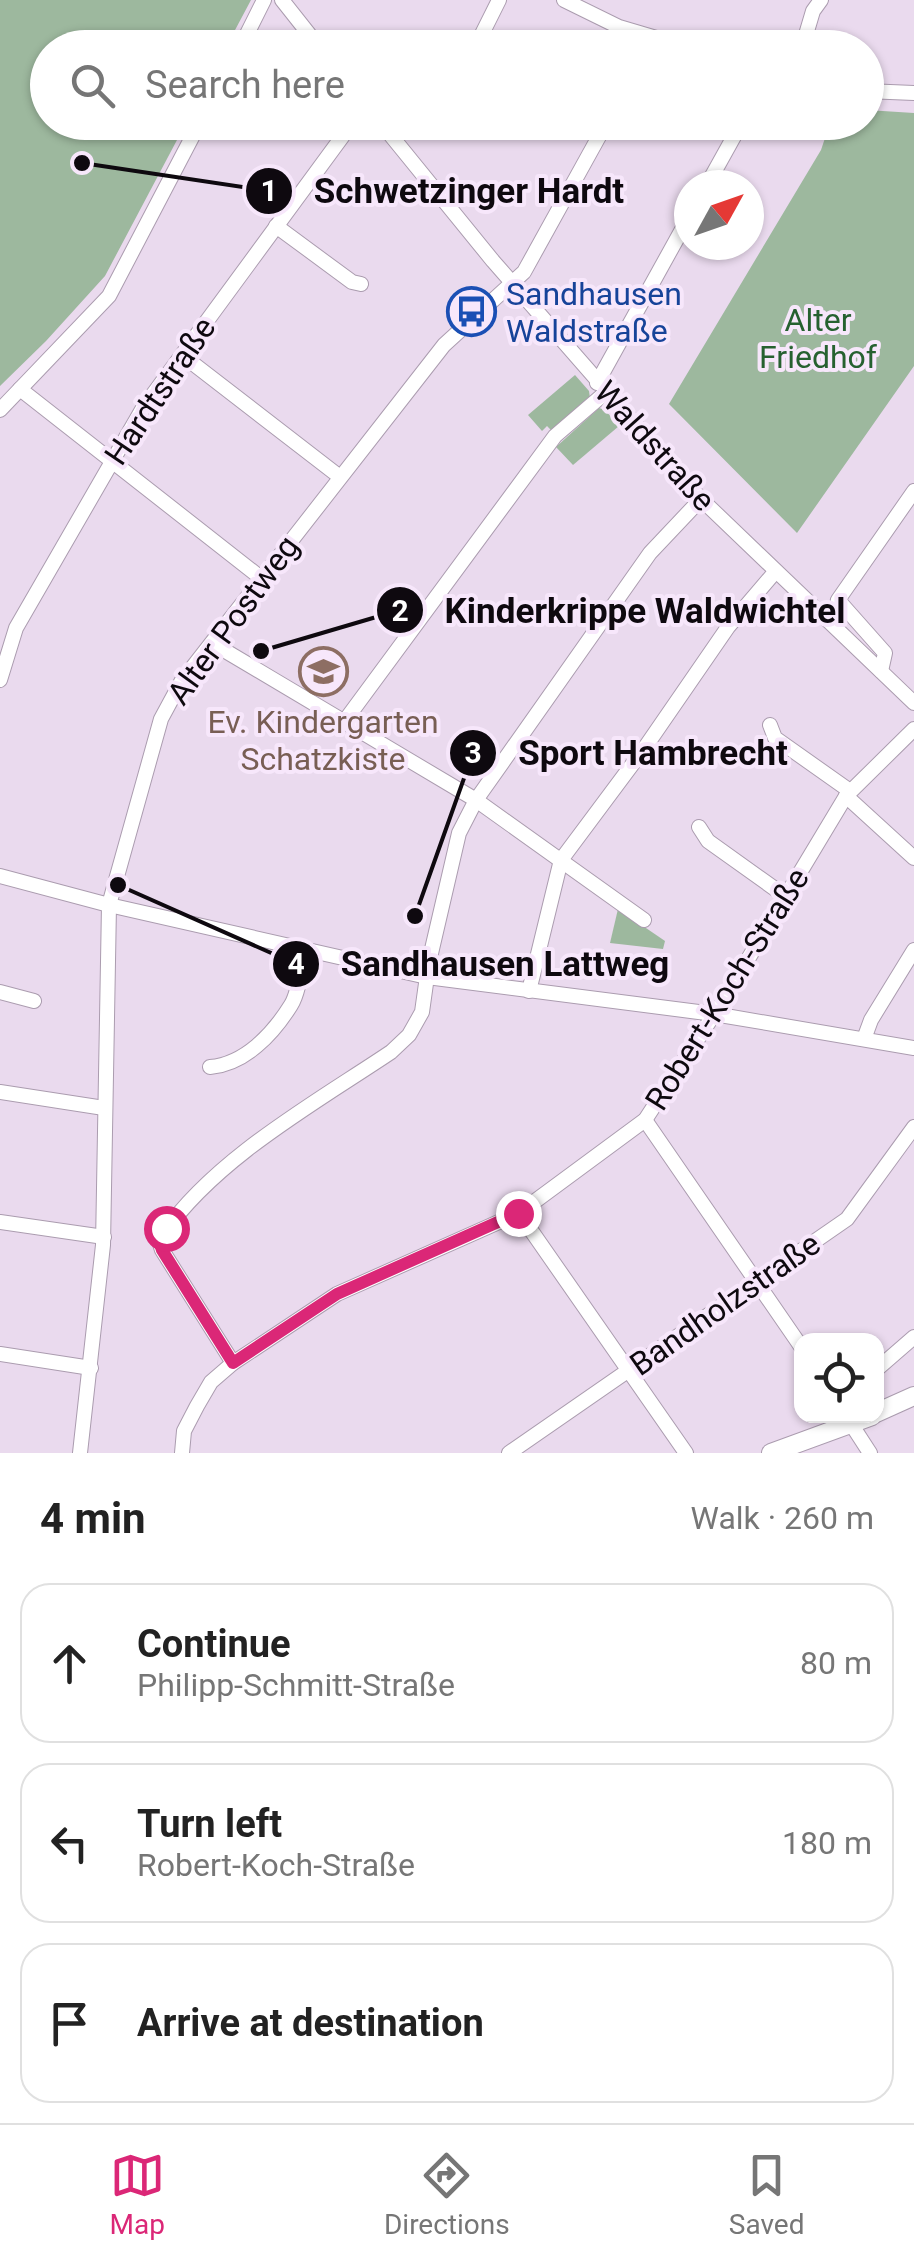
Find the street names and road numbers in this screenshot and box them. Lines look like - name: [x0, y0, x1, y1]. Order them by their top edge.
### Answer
- street label: Hardtstraße: [97, 310, 223, 472]
- street label: Waldstraße: [587, 373, 723, 519]
- street label: Alter Postweg: [159, 528, 307, 712]
- street label: Robert-Koch-Straße: [637, 861, 817, 1117]
- street label: Bandholzstraße: [623, 1224, 827, 1384]

